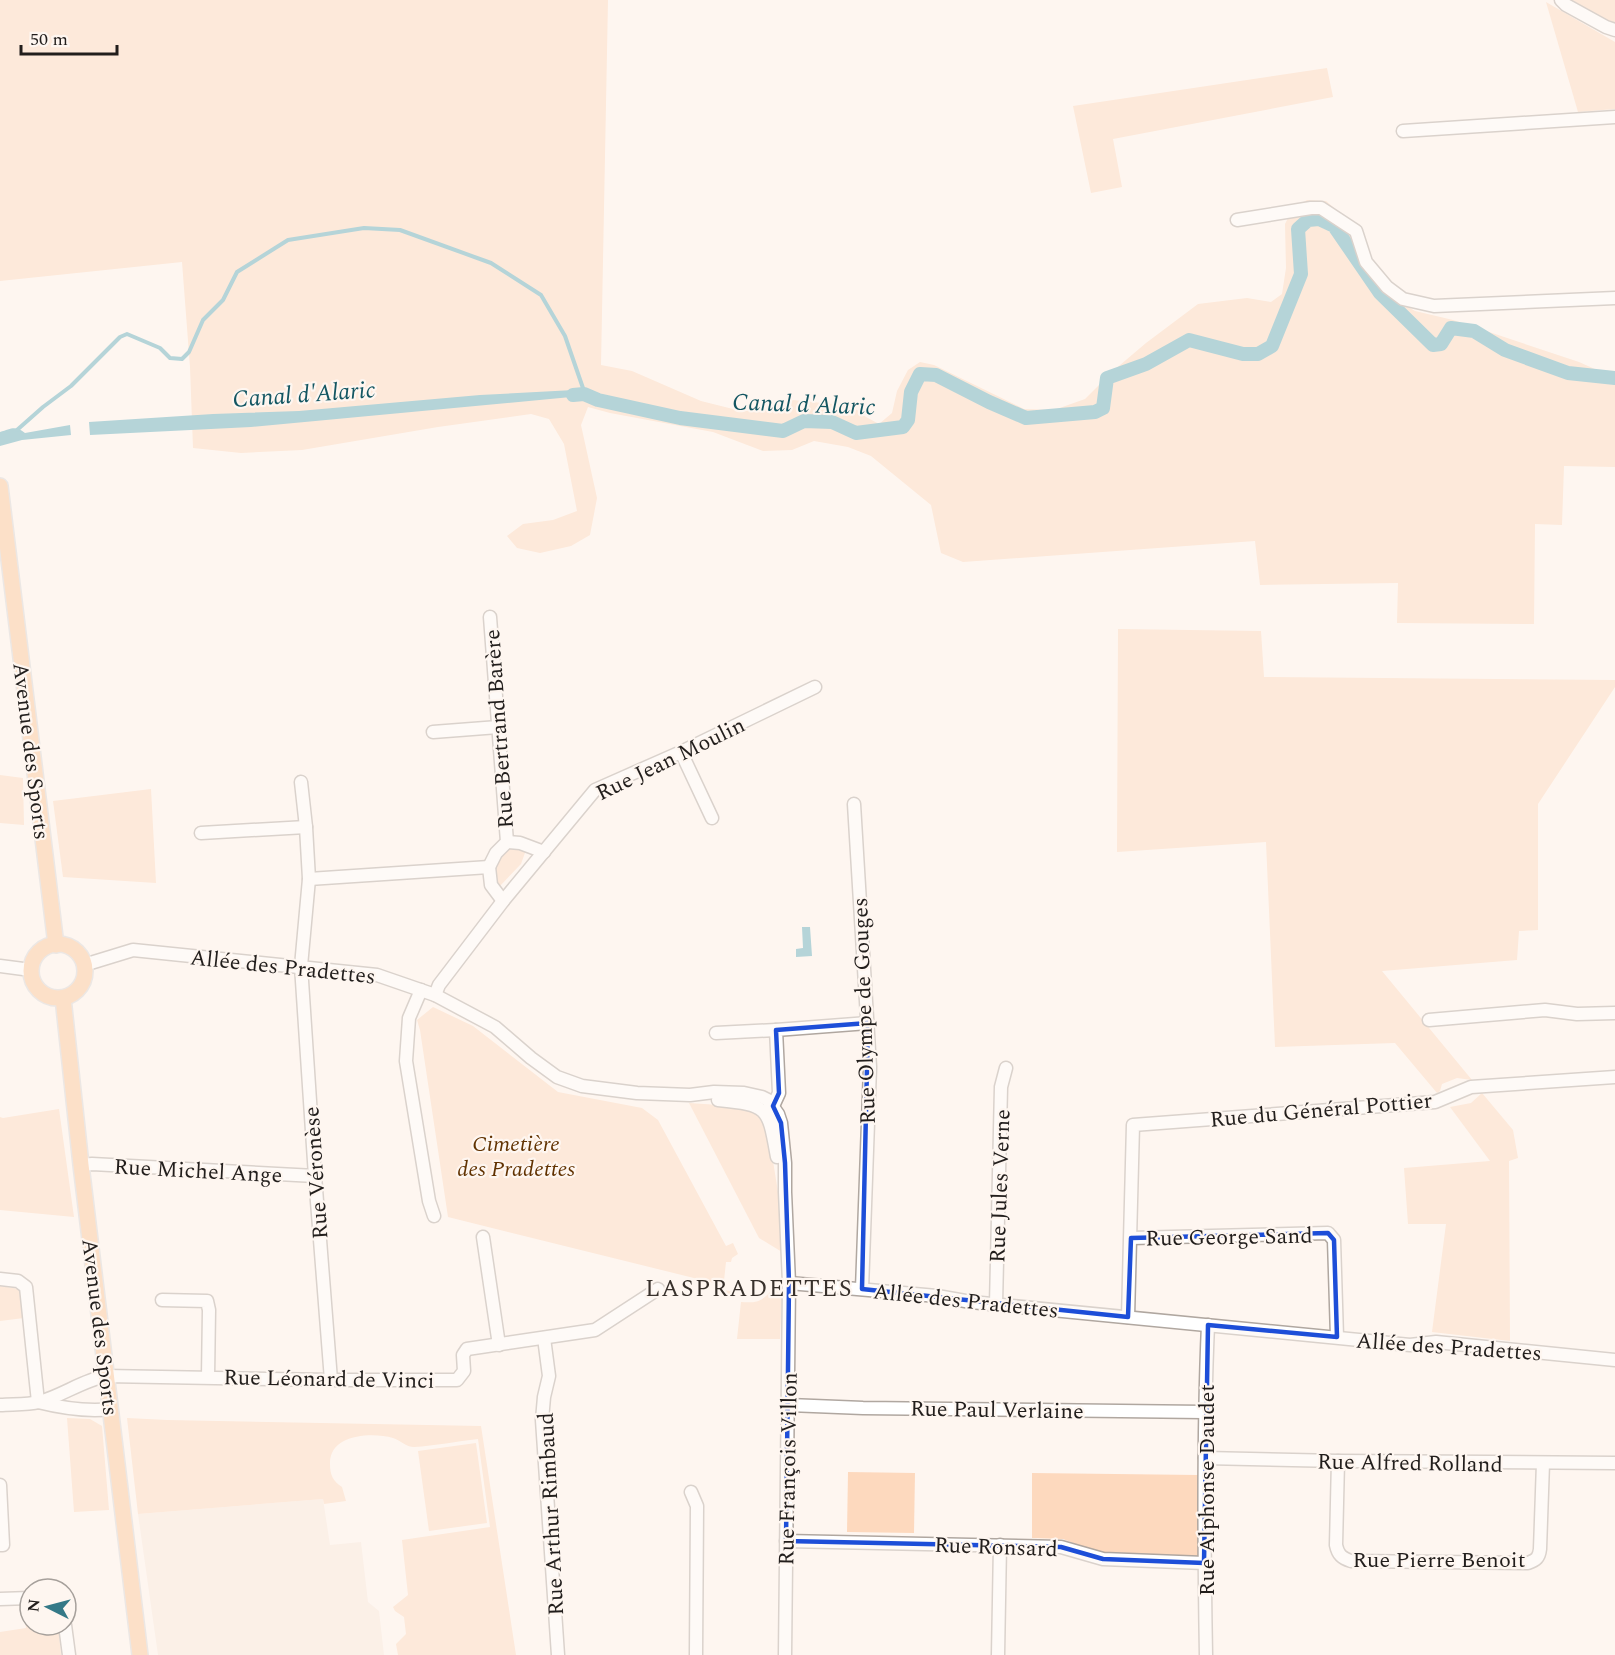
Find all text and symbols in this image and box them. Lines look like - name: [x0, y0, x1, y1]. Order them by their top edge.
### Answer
- scale bar: [21, 18, 117, 56]
- text: 50 m: [30, 26, 68, 53]
- water label: Canal d'Alaric: [231, 372, 377, 418]
- water label: Canal d'Alaric: [732, 385, 876, 425]
- street label: Rue Bertrand Barère: [476, 628, 523, 830]
- street label: Avenue des Sports: [3, 661, 58, 842]
- street label: Rue Jean Moulin: [590, 709, 751, 810]
- street label: Rue Olympe de Gouges: [844, 897, 885, 1125]
- street label: Allée des Pradettes: [189, 941, 377, 994]
- street label: Rue du Général Pottier: [1209, 1084, 1434, 1137]
- street label: Rue Véronèse: [295, 1105, 338, 1240]
- street label: Rue Jules Verne: [981, 1109, 1020, 1264]
- park label: Cimetière des Pradettes: [457, 1128, 575, 1186]
- street label: Rue Michel Ange: [113, 1151, 283, 1192]
- street label: Rue George Sand: [1145, 1220, 1313, 1255]
- street label: Avenue des Sports: [72, 1237, 127, 1418]
- district label: LASPRADETTES: [645, 1271, 853, 1307]
- street label: Allée des Pradettes: [872, 1275, 1060, 1328]
- street label: Allée des Pradettes: [1355, 1325, 1543, 1370]
- street label: Rue Léonard de Vinci: [223, 1361, 435, 1398]
- street label: Rue François Villon: [770, 1372, 807, 1566]
- street label: Rue Alphonse Daudet: [1191, 1384, 1224, 1596]
- street label: Rue Paul Verlaine: [910, 1392, 1084, 1429]
- street label: Rue Arthur Rimbaud: [530, 1411, 573, 1616]
- street label: Rue Alfred Rolland: [1317, 1445, 1503, 1482]
- street label: Rue Ronsard: [934, 1529, 1058, 1566]
- street label: Rue Pierre Benoit: [1353, 1544, 1526, 1577]
- north arrow: [18, 1577, 78, 1637]
- text: N: [21, 1598, 47, 1613]

